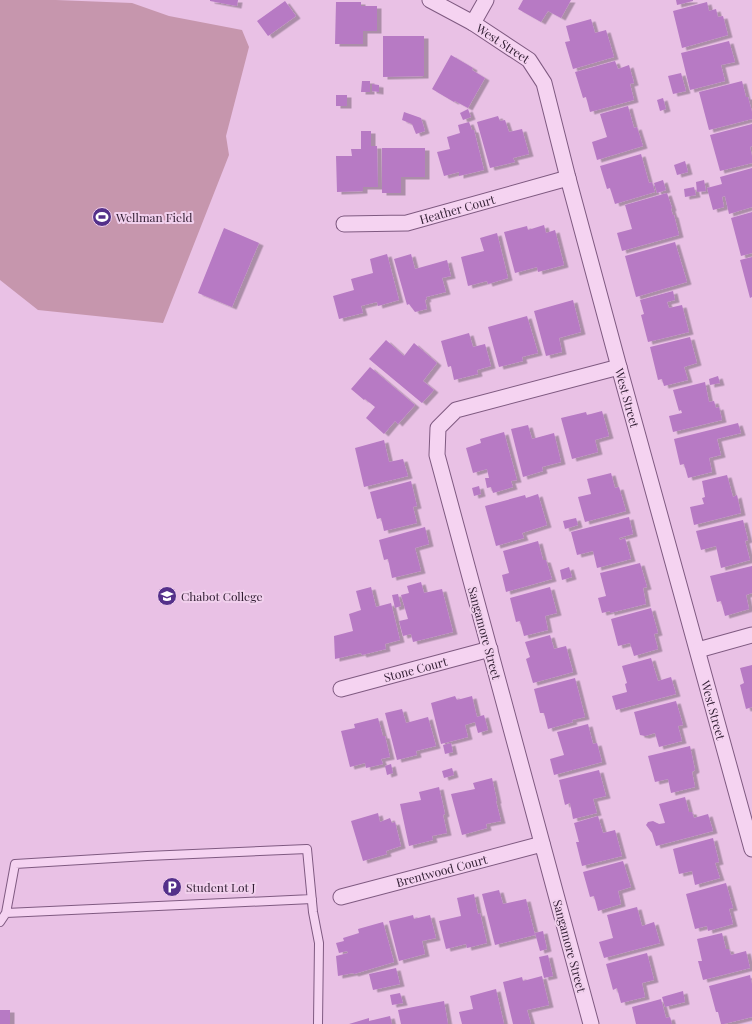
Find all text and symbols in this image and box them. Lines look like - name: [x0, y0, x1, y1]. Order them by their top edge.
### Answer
- street label: West Street: [473, 19, 534, 67]
- street label: Heather Court: [417, 191, 497, 227]
- sports icon: Wellman Field: [91, 206, 113, 228]
- place label: Wellman Field: [115, 209, 192, 225]
- street label: West Street: [611, 365, 643, 430]
- school or university icon: Chabot College: [156, 585, 178, 607]
- street label: Sangamore Street: [465, 585, 505, 682]
- place label: Chabot College: [181, 588, 262, 604]
- street label: Stone Court: [382, 653, 450, 685]
- street label: West Street: [698, 678, 730, 742]
- street label: Brentwood Court: [394, 851, 490, 890]
- parking icon: Student Lot J: [161, 876, 183, 898]
- place label: Student Lot J: [186, 879, 256, 895]
- street label: Sangamore Street: [550, 898, 590, 995]

